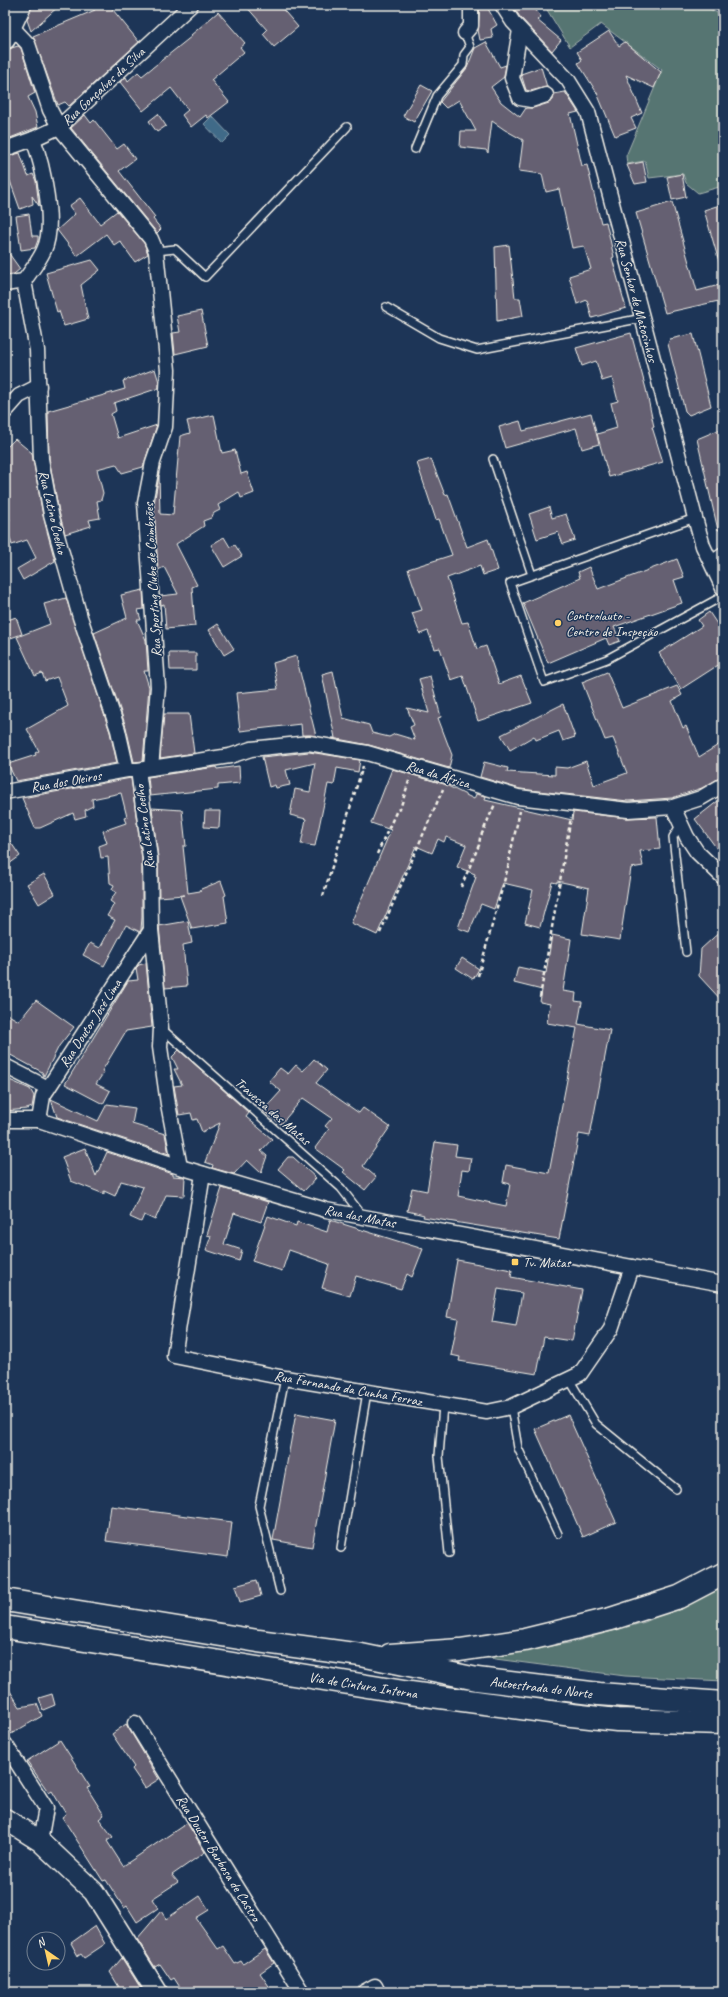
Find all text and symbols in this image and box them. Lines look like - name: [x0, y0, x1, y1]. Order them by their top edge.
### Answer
- street label: Rua Gonçalves da Silva: [58, 43, 149, 129]
- street label: Rua Senhor de Matosinhos: [612, 236, 662, 365]
- street label: Rua Latino Coelho: [35, 469, 71, 557]
- street label: Rua Sporting Clube de Coimbrões: [140, 501, 165, 657]
- place label: Controlauto - Centro de Inspeção: [566, 607, 659, 640]
- marker: Controlauto - Centro de Inspeção: [553, 618, 563, 628]
- street label: Rua da África: [404, 757, 473, 793]
- street label: Rua dos Oleiros: [30, 767, 104, 796]
- street label: Rua Latino Coelho: [131, 782, 158, 870]
- street label: Rua Doutor José Lima: [56, 975, 126, 1071]
- street label: Travessa das Matas: [231, 1074, 315, 1150]
- street label: Rua das Matas: [323, 1201, 398, 1232]
- place label: Tv. Matas: [523, 1254, 572, 1271]
- marker: Tv. Matas: [510, 1257, 520, 1267]
- street label: Rua Fernando da Cunha Ferraz: [273, 1367, 425, 1410]
- street label: Via de Cintura Interna: [308, 1669, 420, 1703]
- street label: Autoestrada do Norte: [489, 1673, 594, 1702]
- street label: Rua Doutor Barbosa de Castro: [173, 1792, 266, 1926]
- north arrow: [26, 1931, 66, 1971]
- text: N: [34, 1934, 49, 1950]

